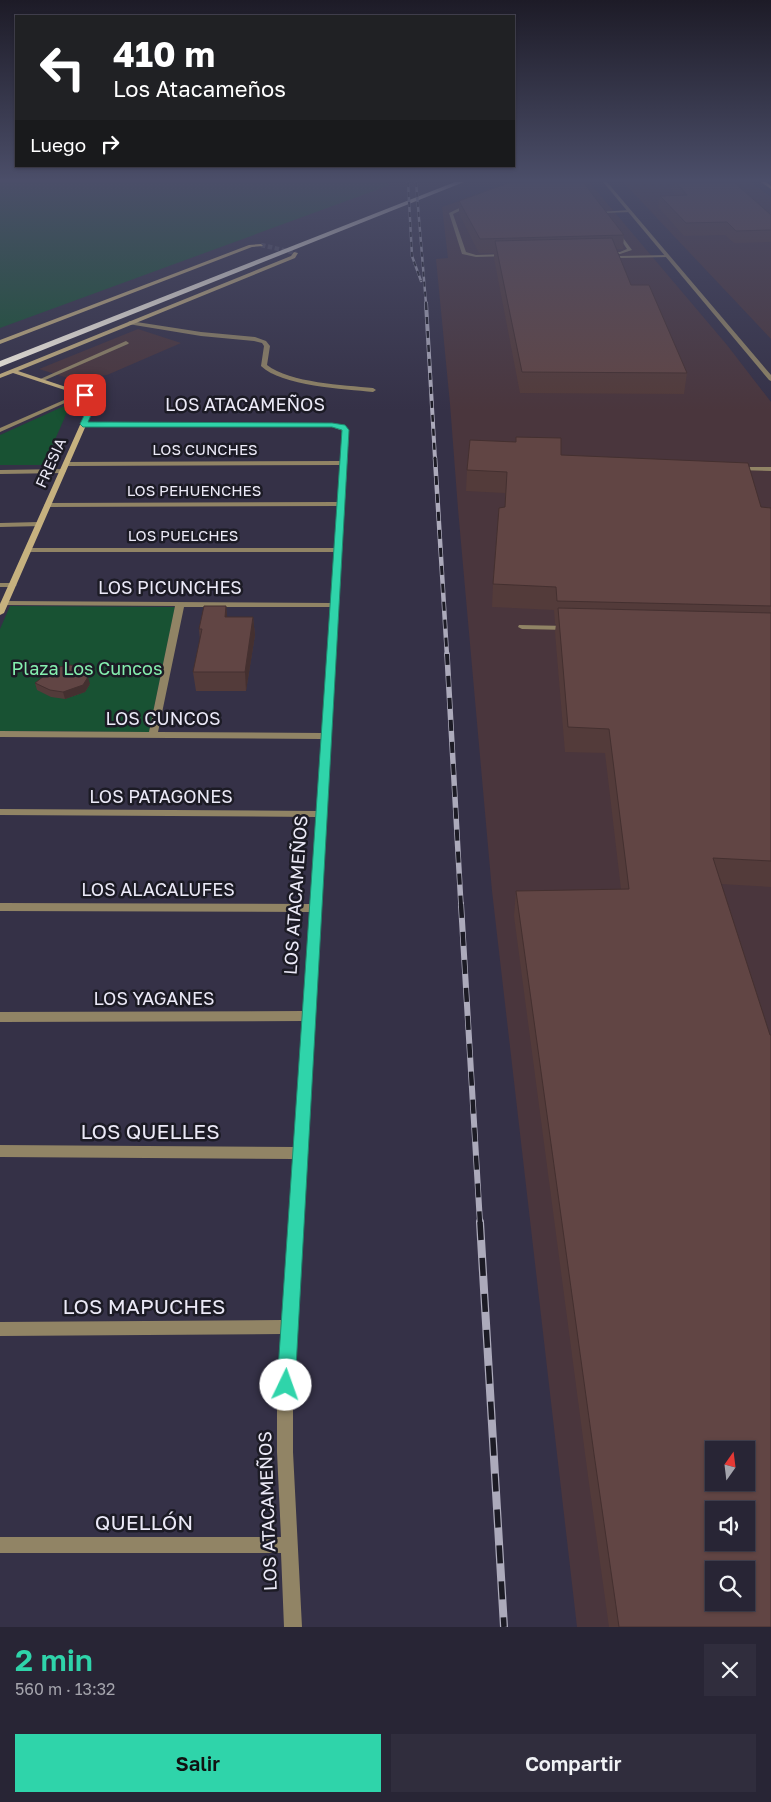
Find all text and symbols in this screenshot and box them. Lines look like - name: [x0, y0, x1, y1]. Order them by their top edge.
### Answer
- text: 410 m: [113, 33, 215, 75]
- icon: left: [30, 35, 95, 100]
- text: Los Atacameños: [113, 75, 286, 102]
- icon: right: [96, 130, 124, 158]
- text: Luego: [30, 133, 86, 156]
- pin: [64, 374, 106, 416]
- icon: arrive: [71, 381, 99, 409]
- street label: LOS ATACAMEÑOS: [165, 393, 325, 415]
- street label: FRESIA: [31, 435, 69, 490]
- street label: LOS CUNCHES: [152, 440, 258, 458]
- street label: LOS PEHUENCHES: [127, 481, 261, 499]
- street label: LOS PUELCHES: [128, 526, 238, 544]
- street label: LOS PICUNCHES: [98, 576, 242, 598]
- park label: Plaza Los Cuncos: [12, 657, 162, 679]
- street label: LOS CUNCOS: [105, 707, 221, 729]
- street label: LOS PATAGONES: [89, 785, 233, 807]
- street label: LOS ATACAMEÑOS: [278, 814, 312, 975]
- street label: LOS ALACALUFES: [81, 878, 235, 900]
- street label: LOS YAGANES: [94, 987, 214, 1009]
- street label: LOS QUELLES: [80, 1118, 220, 1144]
- street label: LOS MAPUCHES: [62, 1293, 226, 1319]
- position arrow: [259, 1358, 311, 1410]
- street label: LOS ATACAMEÑOS: [253, 1431, 281, 1591]
- north arrow: [705, 1441, 755, 1491]
- map controls: [705, 1441, 755, 1611]
- button: sound: [705, 1501, 755, 1551]
- street label: QUELLÓN: [95, 1509, 193, 1535]
- button: search: [705, 1561, 755, 1611]
- text: 2 min: [15, 1642, 93, 1678]
- button: close: [704, 1644, 756, 1696]
- text: 560 m · 13:32: [15, 1679, 115, 1699]
- button: Salir: [15, 1734, 381, 1792]
- button: Compartir: [391, 1734, 756, 1792]

